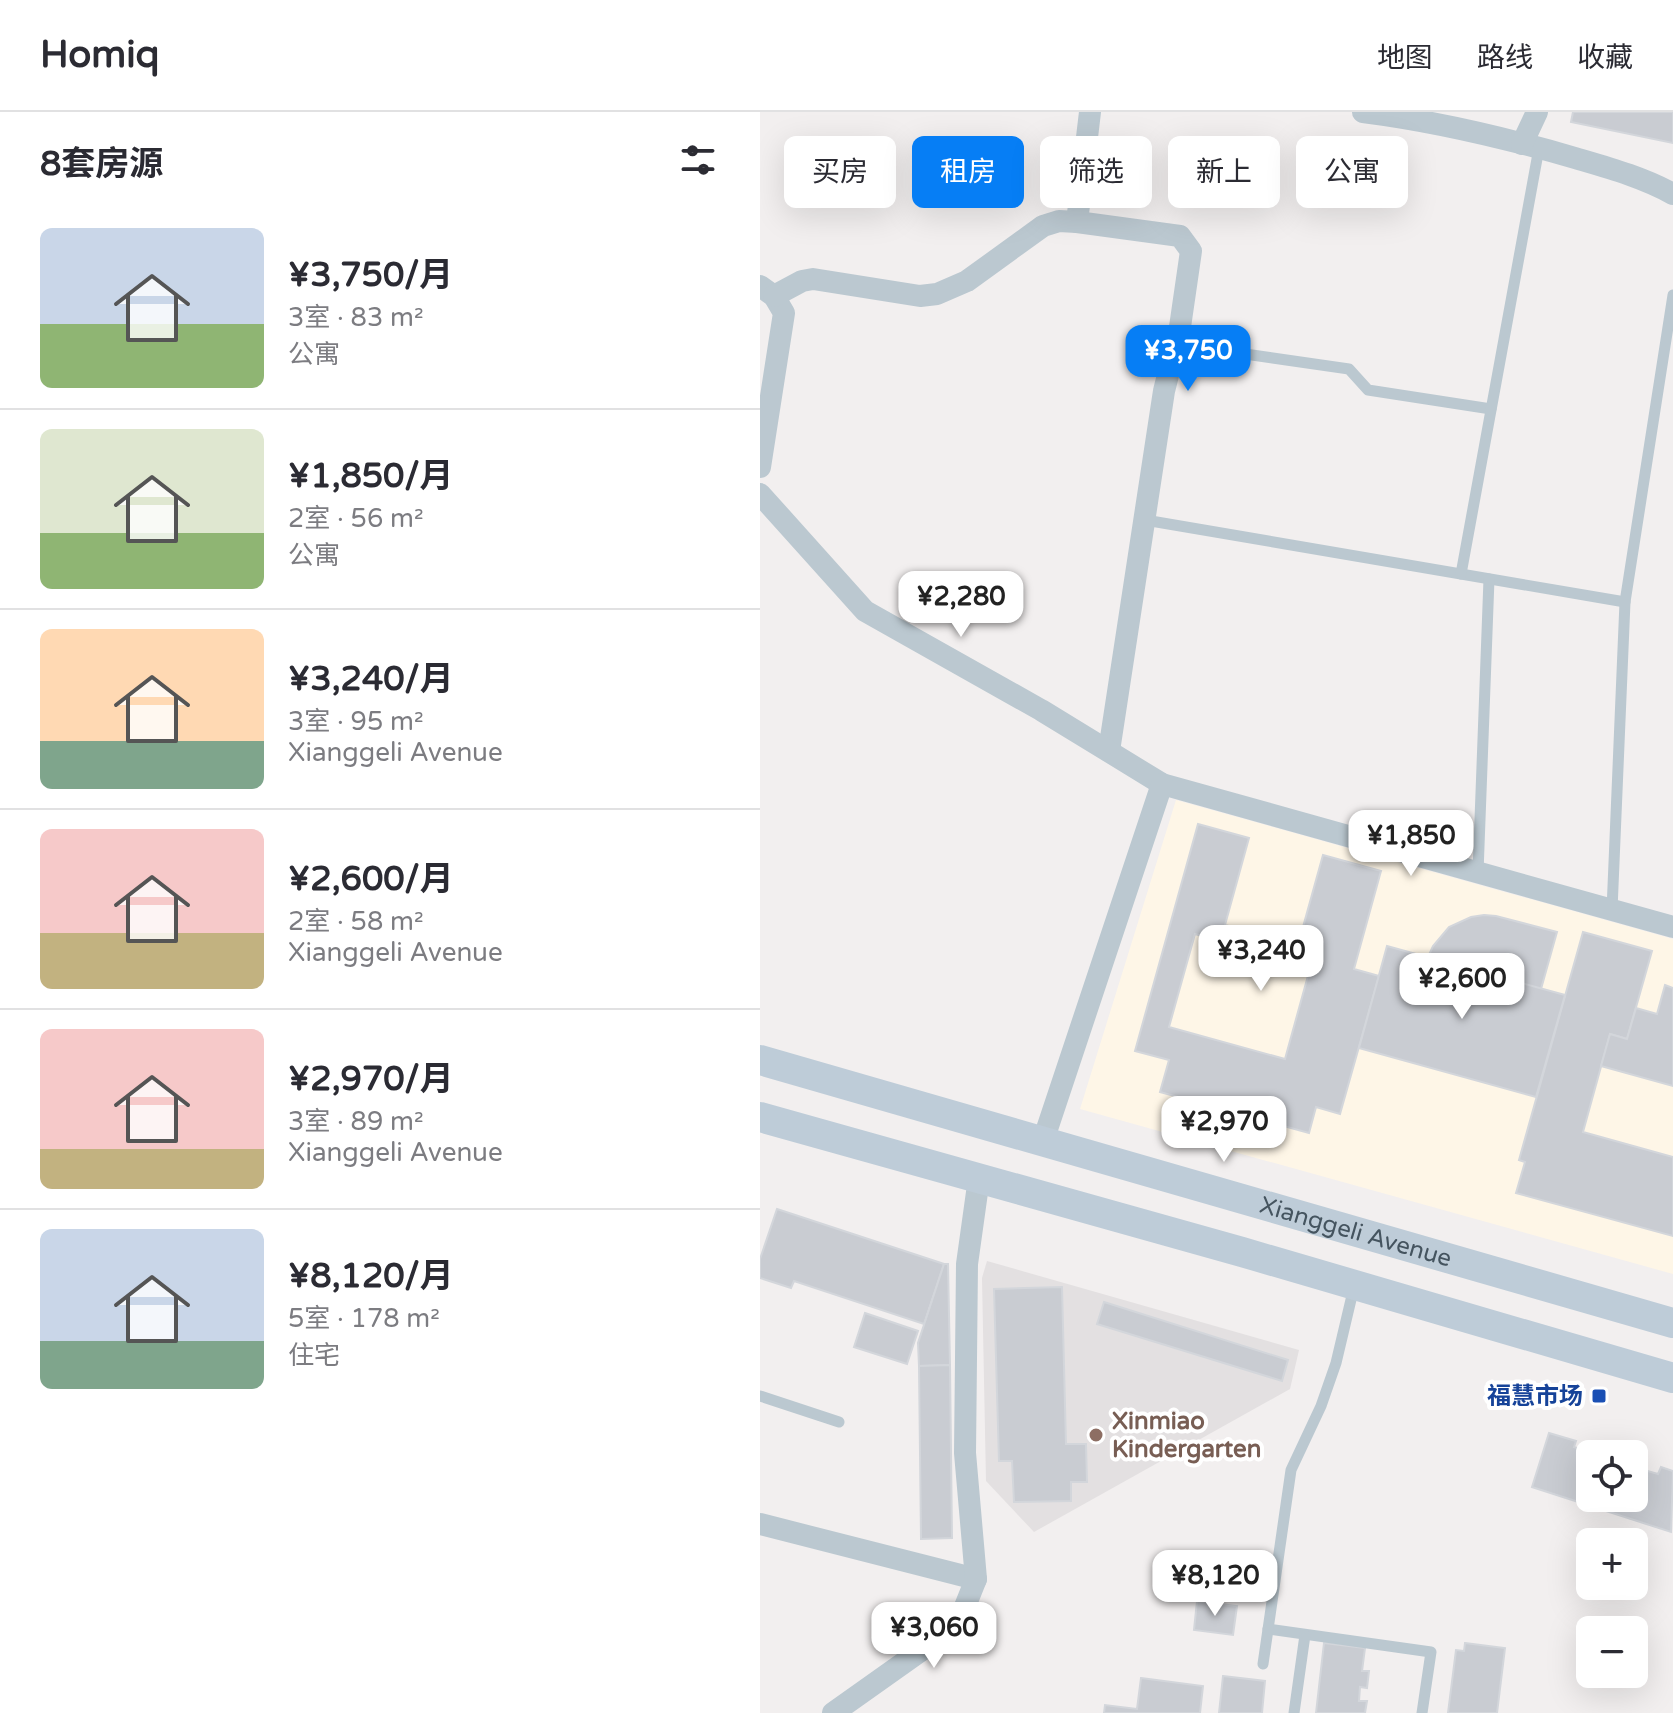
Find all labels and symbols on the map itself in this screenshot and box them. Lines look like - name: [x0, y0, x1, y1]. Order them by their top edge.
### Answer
- pin: ¥3,750: [1123, 325, 1253, 393]
- pin: ¥2,280: [896, 571, 1026, 639]
- pin: ¥1,850: [1346, 810, 1476, 878]
- pin: ¥3,240: [1196, 925, 1326, 993]
- pin: ¥2,600: [1397, 953, 1527, 1021]
- pin: ¥2,970: [1159, 1096, 1289, 1164]
- street label: Xianggeli Avenue: [1256, 1191, 1455, 1273]
- place label: 福慧市场: [1487, 1382, 1583, 1411]
- marker: 福慧市场: [1590, 1387, 1608, 1405]
- place label: Xinmiao Kindergarten: [1112, 1407, 1261, 1464]
- marker: Xinmiao Kindergarten: [1087, 1426, 1105, 1444]
- pin: ¥8,120: [1150, 1550, 1280, 1618]
- pin: ¥3,060: [869, 1602, 999, 1670]

